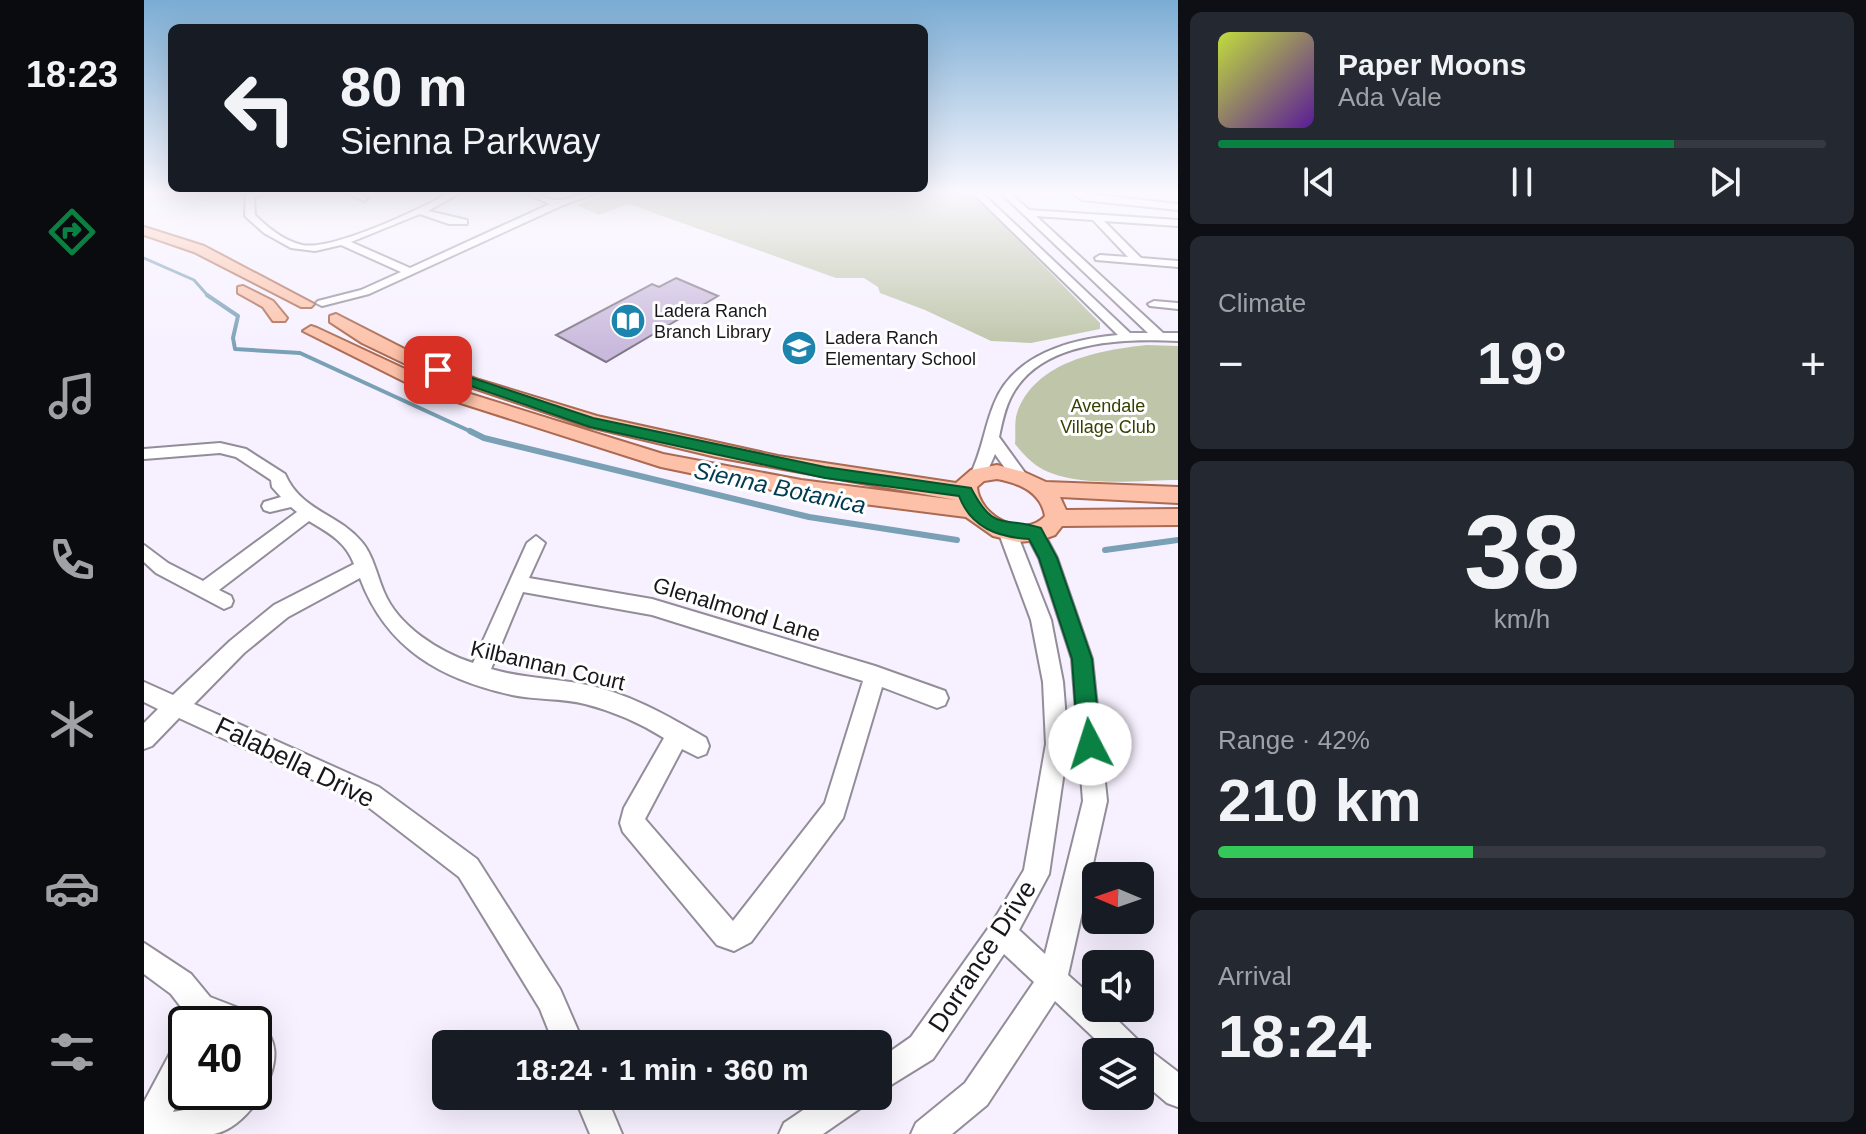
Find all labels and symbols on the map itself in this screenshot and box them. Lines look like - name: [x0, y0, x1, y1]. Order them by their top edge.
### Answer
- place label: Ladera Ranch Branch Library: [654, 301, 771, 342]
- library icon: Ladera Ranch Branch Library: [609, 302, 647, 340]
- place label: Ladera Ranch Elementary School: [825, 328, 976, 369]
- school or university icon: Ladera Ranch Elementary School: [780, 329, 818, 367]
- pin: [404, 336, 472, 404]
- park label: Avendale Village Club: [1060, 396, 1156, 437]
- water label: Sienna Botanica: [692, 456, 868, 519]
- street label: Glenalmond Lane: [650, 572, 824, 647]
- street label: Kilbannan Court: [468, 636, 628, 695]
- position arrow: [1048, 702, 1132, 786]
- street label: Falabella Drive: [210, 711, 380, 813]
- north arrow: [1082, 862, 1154, 934]
- street label: Dorrance Drive: [922, 875, 1042, 1037]
- speed limit sign: 40: [168, 1006, 272, 1110]

